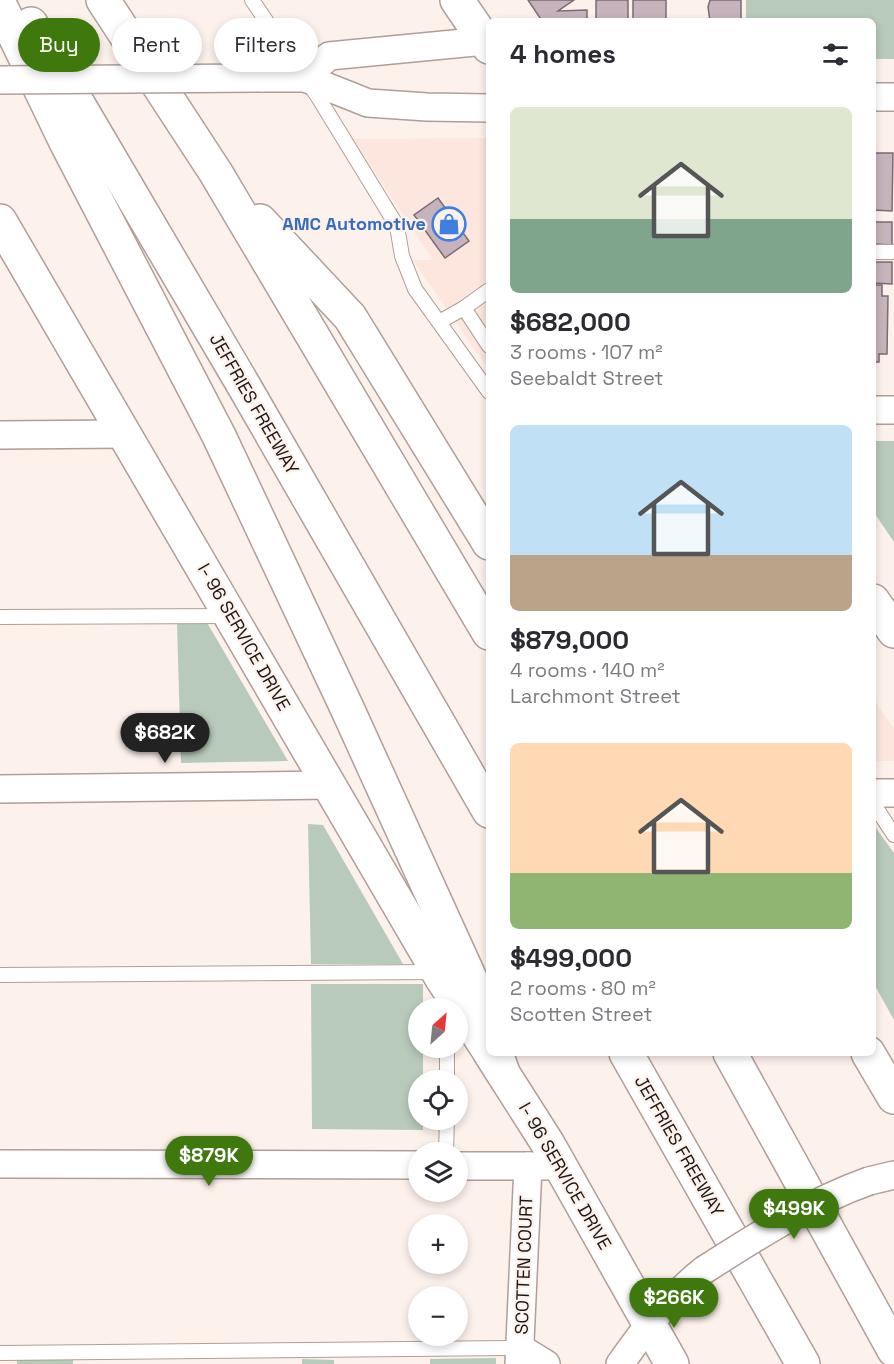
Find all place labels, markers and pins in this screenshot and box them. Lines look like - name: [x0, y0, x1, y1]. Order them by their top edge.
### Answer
- shop icon: AMC Automotive: [431, 206, 467, 242]
- place label: AMC Automotive: [282, 212, 426, 235]
- pin: $682K: [123, 713, 207, 764]
- pin: $879K: [167, 1136, 251, 1187]
- pin: $499K: [752, 1189, 836, 1240]
- pin: $266K: [632, 1278, 716, 1329]

